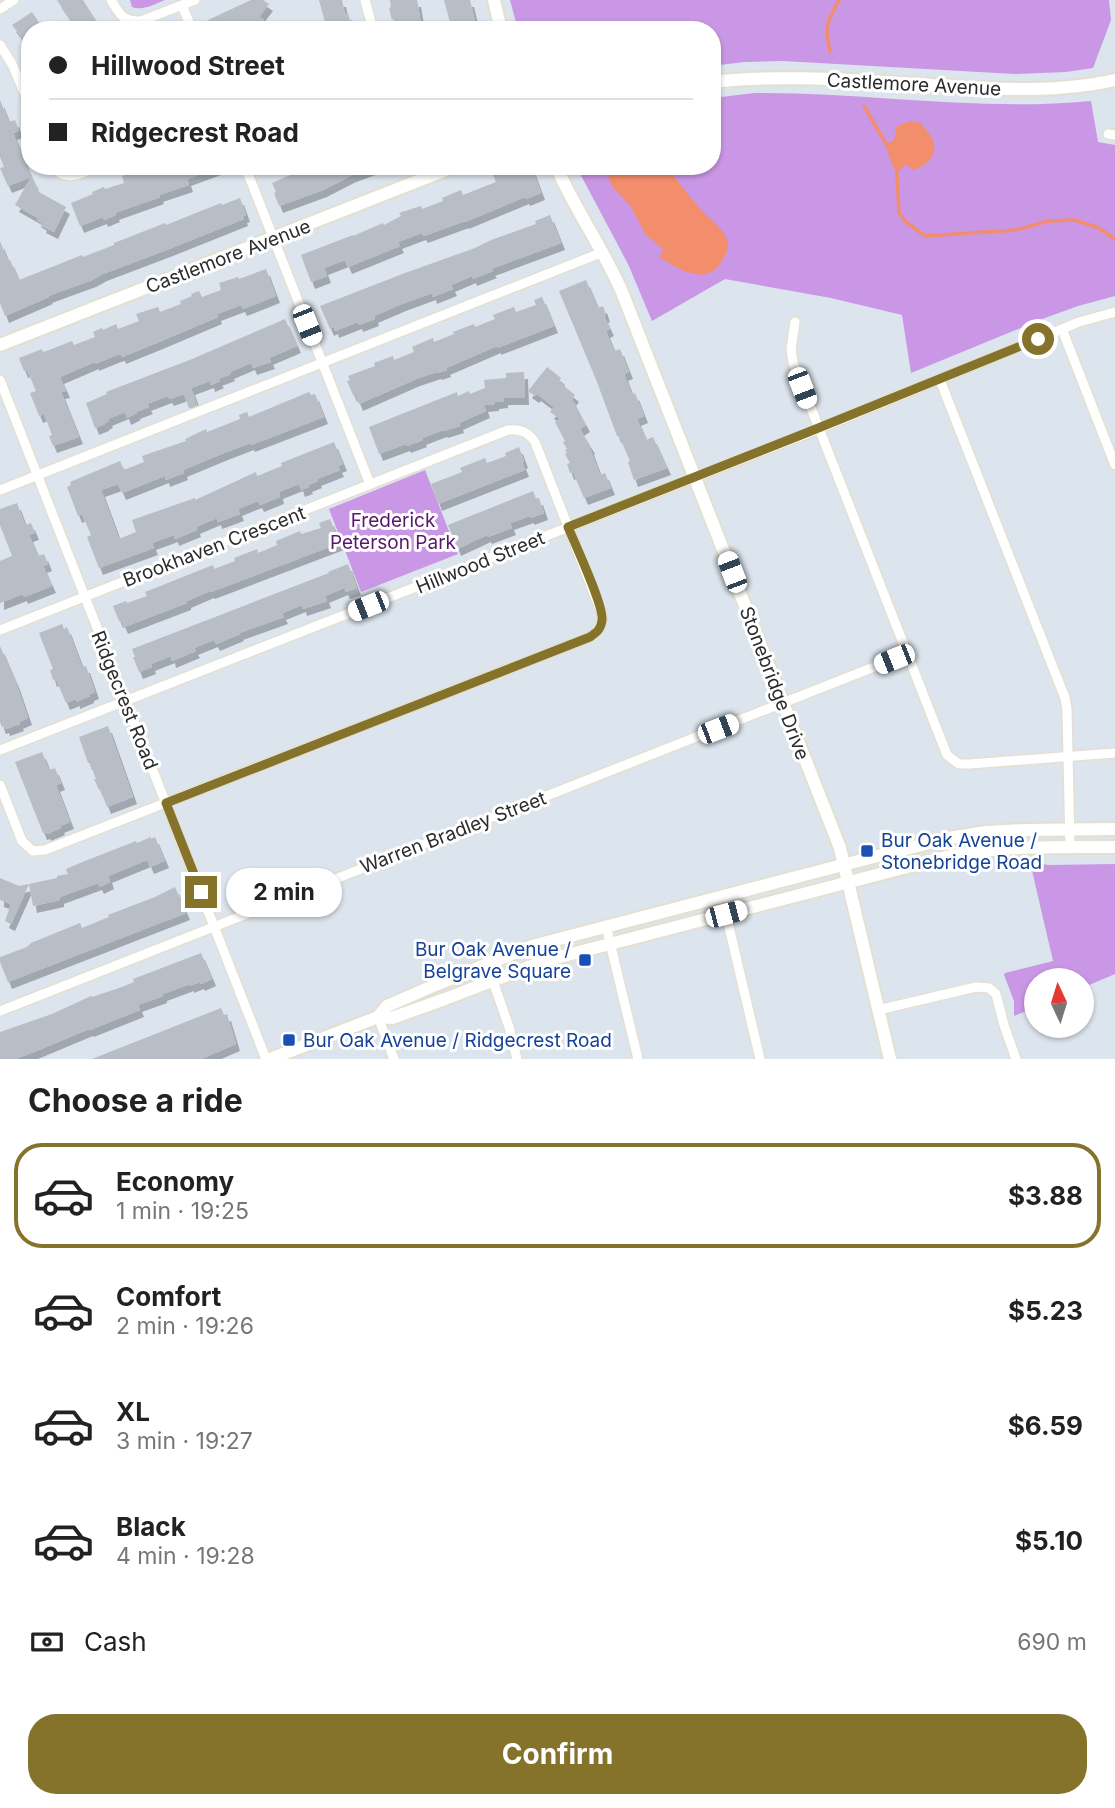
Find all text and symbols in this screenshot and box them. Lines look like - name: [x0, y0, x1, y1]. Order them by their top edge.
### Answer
- text: Hillwood Street: [91, 50, 285, 81]
- street label: Castlemore Avenue: [826, 68, 1002, 101]
- text: Ridgecrest Road: [91, 117, 299, 148]
- street label: Castlemore Avenue: [143, 214, 314, 298]
- car: [290, 302, 325, 348]
- route start: [1022, 323, 1054, 355]
- car: [785, 365, 820, 411]
- street label: Brookhaven Crescent: [120, 501, 309, 592]
- park label: Frederick Peterson Park: [330, 509, 457, 554]
- street label: Hillwood Street: [413, 526, 548, 599]
- car: [715, 549, 750, 595]
- car: [345, 588, 392, 624]
- street label: Stonebridge Drive: [735, 603, 814, 763]
- street label: Ridgecrest Road: [86, 628, 163, 773]
- car: [871, 641, 918, 677]
- car: [695, 712, 742, 746]
- street label: Warren Bradley Street: [357, 786, 549, 879]
- place label: Bur Oak Avenue / Stonebridge Road: [881, 829, 1042, 874]
- marker: Bur Oak Avenue / Stonebridge Road: [859, 843, 875, 859]
- callout: 2 min: [226, 868, 341, 917]
- route end: [185, 876, 217, 908]
- text: 2 min: [253, 878, 315, 906]
- car: [703, 898, 750, 930]
- place label: Bur Oak Avenue / Belgrave Square: [415, 938, 571, 983]
- marker: Bur Oak Avenue / Belgrave Square: [577, 952, 593, 968]
- north arrow: [1024, 968, 1094, 1038]
- map controls: [1024, 968, 1094, 1038]
- place label: Bur Oak Avenue / Ridgecrest Road: [303, 1029, 612, 1052]
- marker: Bur Oak Avenue / Ridgecrest Road: [281, 1032, 297, 1048]
- text: Choose a ride: [28, 1081, 243, 1120]
- icon: car: [32, 1164, 95, 1227]
- text: Economy: [116, 1166, 234, 1197]
- text: $3.88: [1008, 1180, 1083, 1211]
- text: 1 min · 19:25: [116, 1197, 249, 1225]
- icon: car: [32, 1279, 95, 1342]
- text: Comfort: [116, 1281, 221, 1312]
- text: $5.23: [1008, 1295, 1083, 1326]
- text: 2 min · 19:26: [116, 1312, 254, 1340]
- icon: car: [32, 1394, 95, 1457]
- text: XL: [116, 1396, 150, 1427]
- text: $6.59: [1008, 1410, 1083, 1441]
- text: 3 min · 19:27: [116, 1427, 253, 1455]
- icon: car: [32, 1509, 95, 1572]
- text: Black: [116, 1511, 186, 1542]
- text: $5.10: [1015, 1525, 1083, 1556]
- text: 4 min · 19:28: [116, 1542, 255, 1570]
- icon: cash: [28, 1623, 66, 1661]
- text: Cash: [84, 1626, 147, 1657]
- text: 690 m: [1017, 1628, 1087, 1656]
- button: Confirm: [28, 1714, 1087, 1794]

